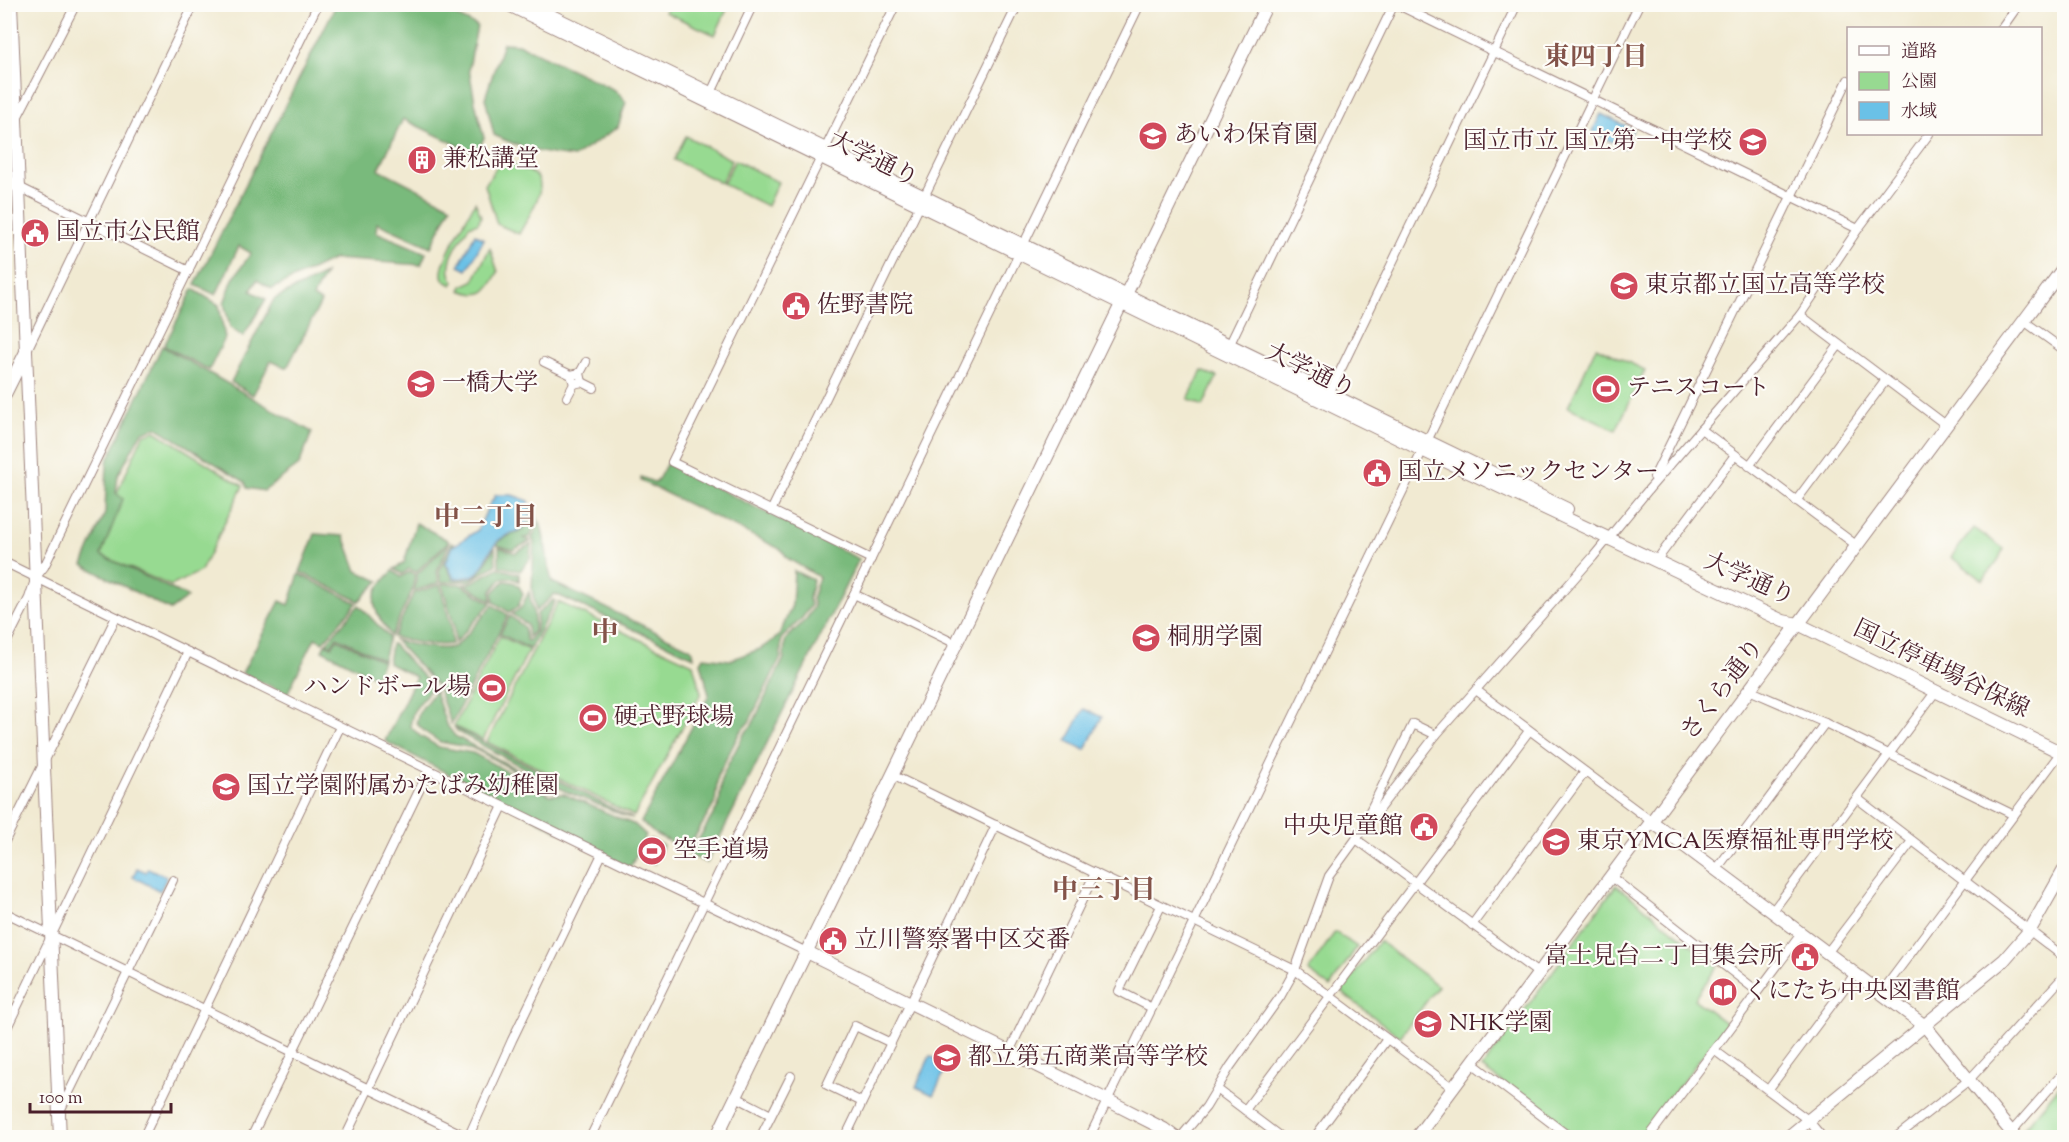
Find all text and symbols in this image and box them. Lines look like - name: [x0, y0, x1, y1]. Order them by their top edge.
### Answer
- legend: [1847, 27, 2042, 135]
- district label: 東四丁目: [1544, 40, 1648, 77]
- text: 道路: [1901, 40, 1937, 66]
- text: 公園: [1901, 70, 1937, 96]
- text: 水域: [1901, 100, 1937, 126]
- place label: あいわ保育園: [1174, 119, 1318, 153]
- school or university icon: あいわ保育園: [1137, 120, 1169, 152]
- street label: 大学通り: [822, 124, 924, 196]
- place label: 国立市立 国立第一中学校: [1463, 125, 1732, 159]
- school or university icon: 国立市立 国立第一中学校: [1737, 126, 1769, 158]
- place label: 兼松講堂: [443, 143, 539, 177]
- building icon: 兼松講堂: [406, 144, 438, 176]
- place label: 国立市公民館: [56, 216, 200, 250]
- public building icon: 国立市公民館: [19, 217, 51, 249]
- place label: 東京都立国立高等学校: [1645, 269, 1885, 303]
- school or university icon: 東京都立国立高等学校: [1608, 270, 1640, 302]
- place label: 佐野書院: [817, 289, 913, 323]
- public building icon: 佐野書院: [780, 290, 812, 322]
- street label: 大学通り: [1259, 336, 1361, 408]
- place label: 一橋大学: [442, 367, 538, 401]
- school or university icon: 一橋大学: [405, 368, 437, 400]
- place label: テニスコート: [1627, 372, 1770, 406]
- sports icon: テニスコート: [1590, 373, 1622, 405]
- place label: 国立メソニックセンター: [1398, 456, 1659, 490]
- public building icon: 国立メソニックセンター: [1361, 457, 1393, 489]
- district label: 中二丁目: [434, 500, 538, 537]
- street label: 大学通り: [1698, 545, 1800, 615]
- street label: 国立停車場谷保線: [1847, 613, 2035, 727]
- district label: 中: [592, 615, 619, 654]
- place label: 桐朋学園: [1167, 621, 1263, 655]
- school or university icon: 桐朋学園: [1130, 622, 1162, 654]
- street label: さくら通り: [1673, 632, 1773, 748]
- place label: ハンドボール場: [303, 671, 471, 705]
- sports icon: ハンドボール場: [476, 672, 508, 704]
- place label: 硬式野球場: [614, 701, 734, 735]
- sports icon: 硬式野球場: [577, 702, 609, 734]
- place label: 国立学園附属かたばみ幼稚園: [247, 770, 559, 804]
- school or university icon: 国立学園附属かたばみ幼稚園: [210, 771, 242, 803]
- place label: 中央児童館: [1283, 810, 1403, 844]
- public building icon: 中央児童館: [1408, 811, 1440, 843]
- place label: 東京YMCA医療福祉専門学校: [1577, 825, 1894, 859]
- school or university icon: 東京YMCA医療福祉専門学校: [1540, 826, 1572, 858]
- place label: 空手道場: [673, 834, 769, 868]
- sports icon: 空手道場: [636, 835, 668, 867]
- district label: 中三丁目: [1052, 873, 1156, 910]
- place label: 立川警察署中区交番: [854, 924, 1070, 958]
- public building icon: 立川警察署中区交番: [817, 925, 849, 957]
- place label: 富士見台二丁目集会所: [1544, 940, 1784, 974]
- public building icon: 富士見台二丁目集会所: [1789, 941, 1821, 973]
- place label: くにたち中央図書館: [1744, 975, 1960, 1009]
- library icon: くにたち中央図書館: [1707, 976, 1739, 1008]
- place label: NHK学園: [1449, 1007, 1553, 1041]
- school or university icon: NHK学園: [1412, 1008, 1444, 1040]
- place label: 都立第五商業高等学校: [968, 1041, 1208, 1075]
- school or university icon: 都立第五商業高等学校: [931, 1042, 963, 1074]
- scale bar: [30, 1076, 171, 1114]
- text: 100 m: [39, 1086, 83, 1112]

